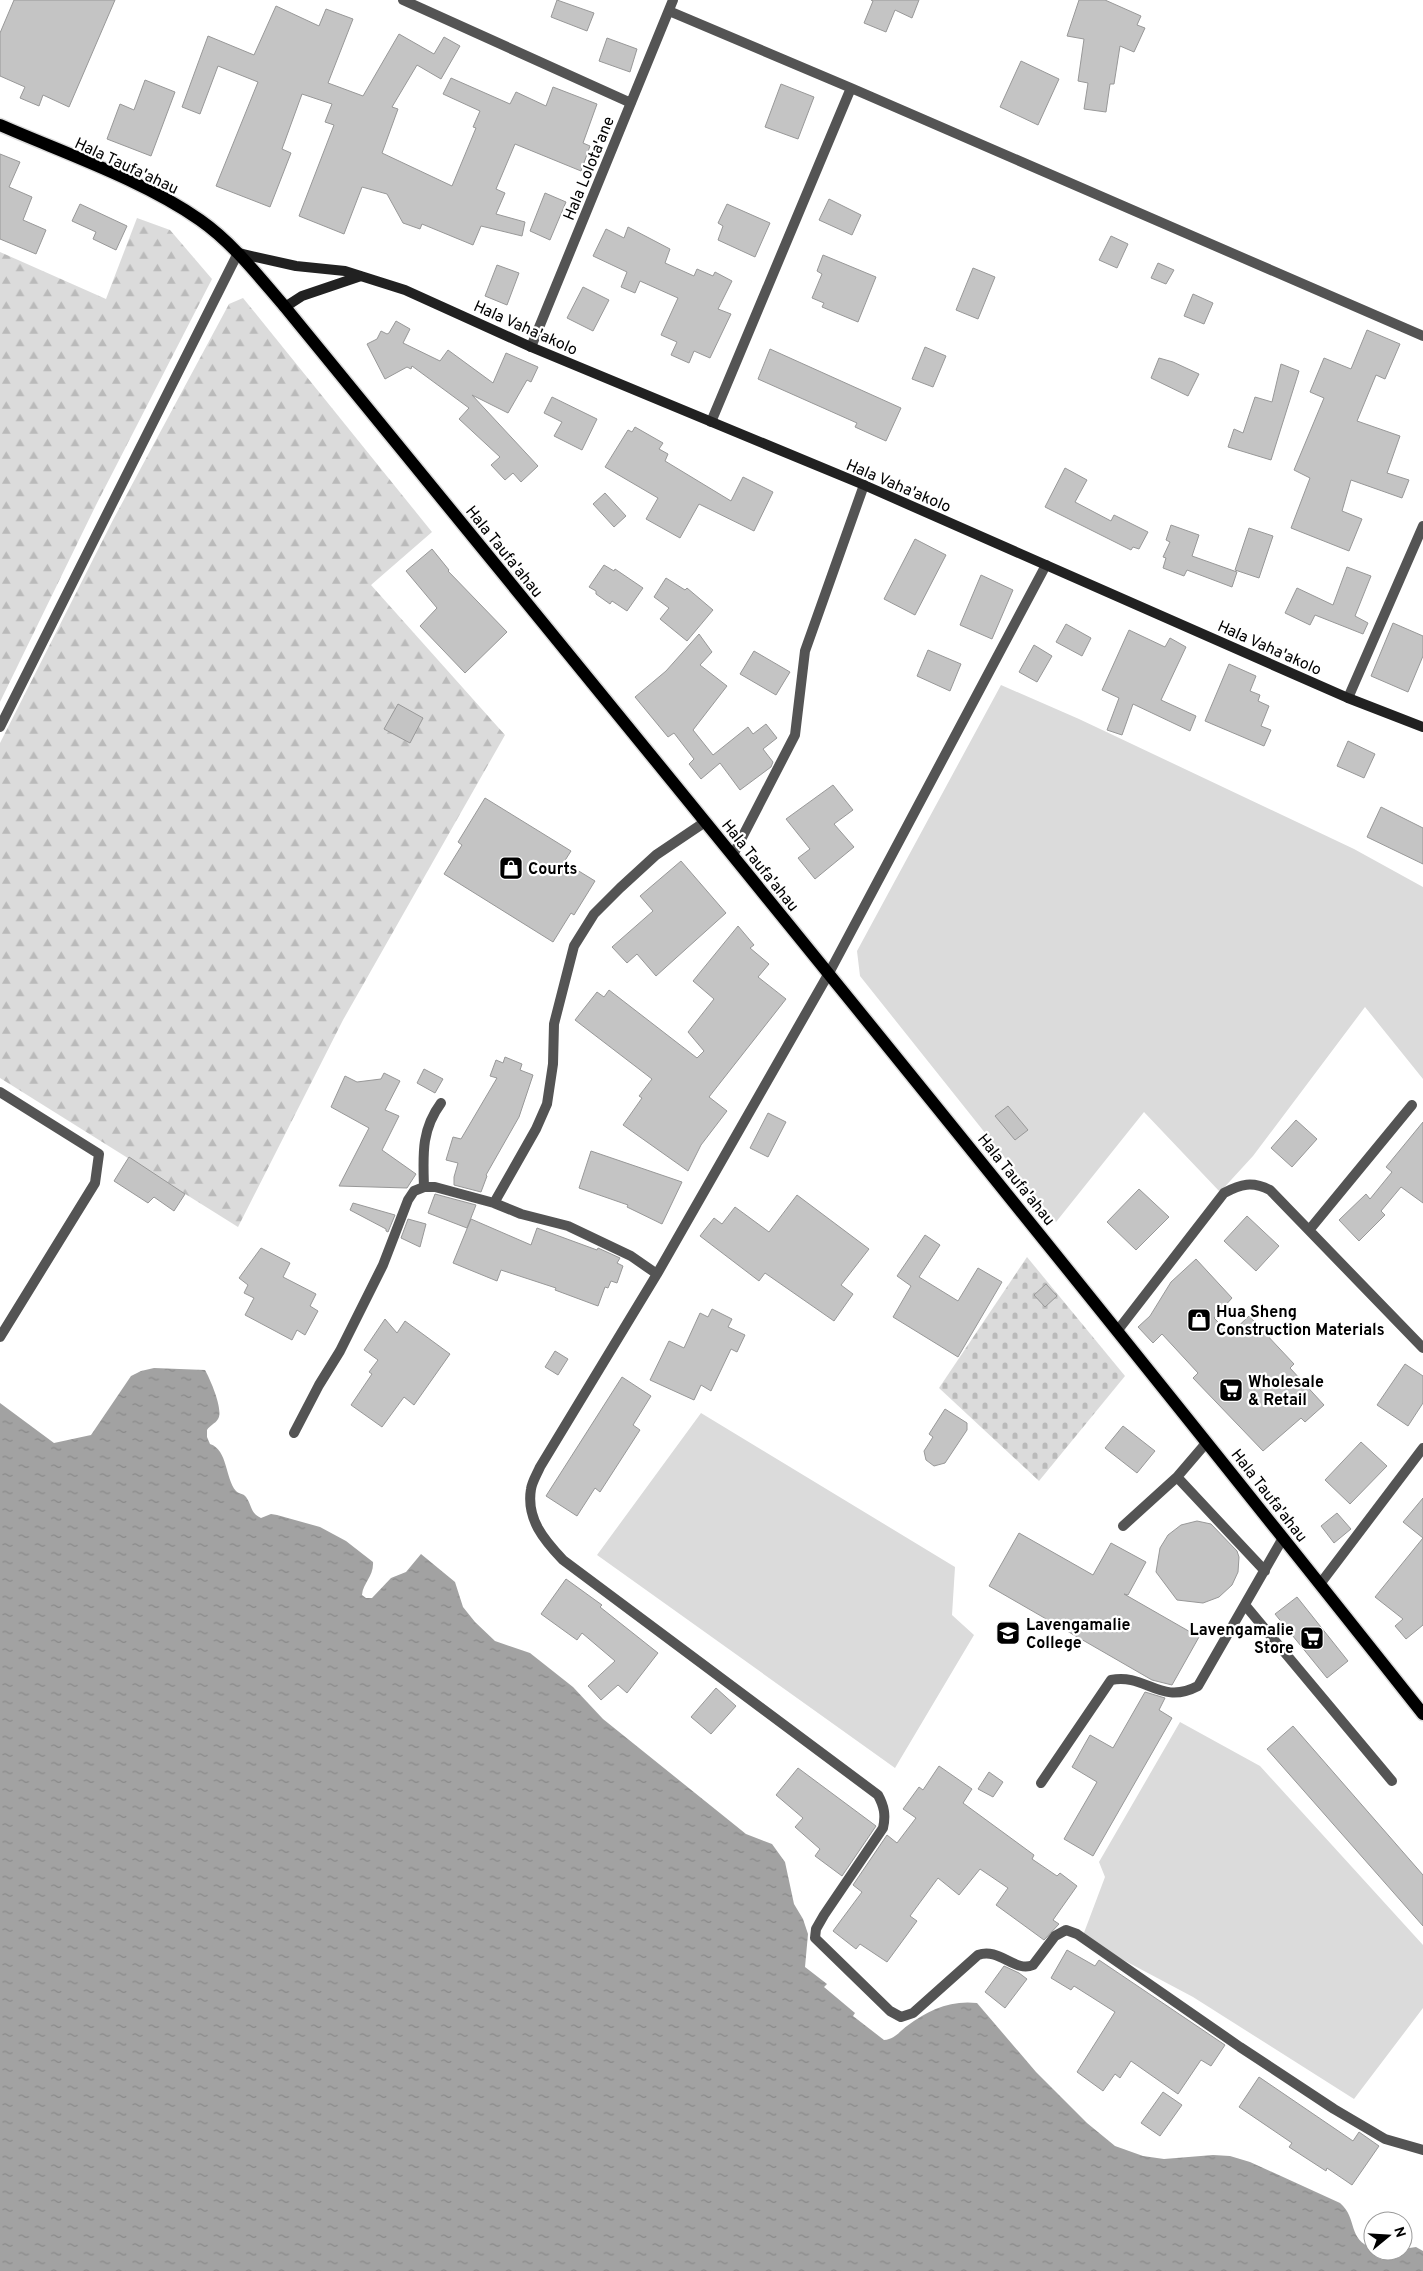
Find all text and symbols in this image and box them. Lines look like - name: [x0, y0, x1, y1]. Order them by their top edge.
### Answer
- street label: Hala Lolota'ane: [560, 114, 620, 224]
- street label: Hala Taufa'ahau: [71, 134, 181, 200]
- street label: Hala Vaha'akolo: [470, 297, 580, 361]
- street label: Hala Vaha'akolo: [843, 456, 954, 518]
- street label: Hala Taufa'ahau: [460, 502, 547, 602]
- street label: Hala Vaha'akolo: [1214, 617, 1324, 681]
- street label: Hala Taufa'ahau: [716, 816, 803, 916]
- shop icon: Courts: [498, 855, 524, 881]
- place label: Courts: [528, 860, 578, 880]
- street label: Hala Taufa'ahau: [972, 1130, 1059, 1230]
- place label: Hua Sheng Construction Materials: [1216, 1303, 1385, 1341]
- shop icon: Hua Sheng Construction Materials: [1186, 1307, 1212, 1333]
- place label: Wholesale & Retail: [1248, 1373, 1324, 1411]
- supermarket icon: Wholesale & Retail: [1218, 1377, 1244, 1403]
- street label: Hala Taufa'ahau: [1226, 1446, 1311, 1547]
- place label: Lavengamalie College: [1026, 1616, 1130, 1654]
- school or university icon: Lavengamalie College: [995, 1620, 1021, 1646]
- place label: Lavengamalie Store: [1190, 1621, 1294, 1659]
- supermarket icon: Lavengamalie Store: [1299, 1625, 1325, 1651]
- north arrow: [1363, 2211, 1413, 2261]
- text: N: [1389, 2225, 1409, 2240]

